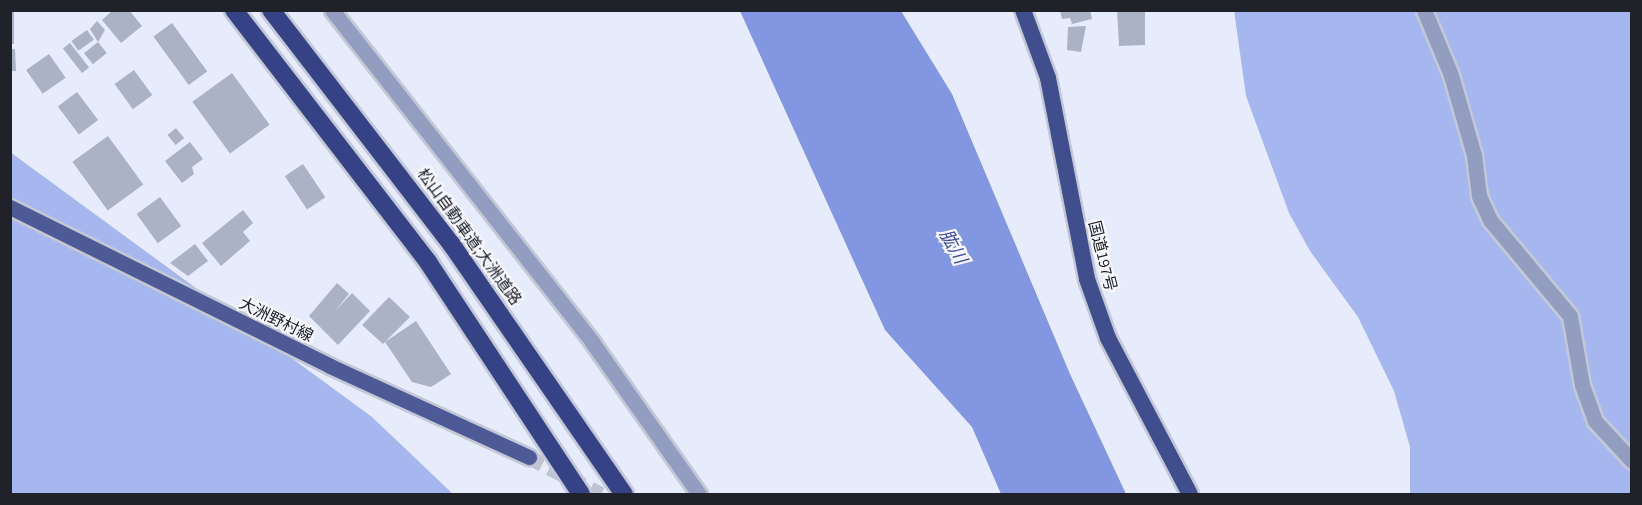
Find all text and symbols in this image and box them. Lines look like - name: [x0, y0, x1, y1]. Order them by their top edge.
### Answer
- street label: 松山自動車道;大洲道路: [413, 165, 525, 309]
- street label: 国道197号: [1084, 219, 1120, 293]
- water label: 肱川: [934, 226, 970, 268]
- street label: 大洲野村線: [236, 294, 316, 346]

